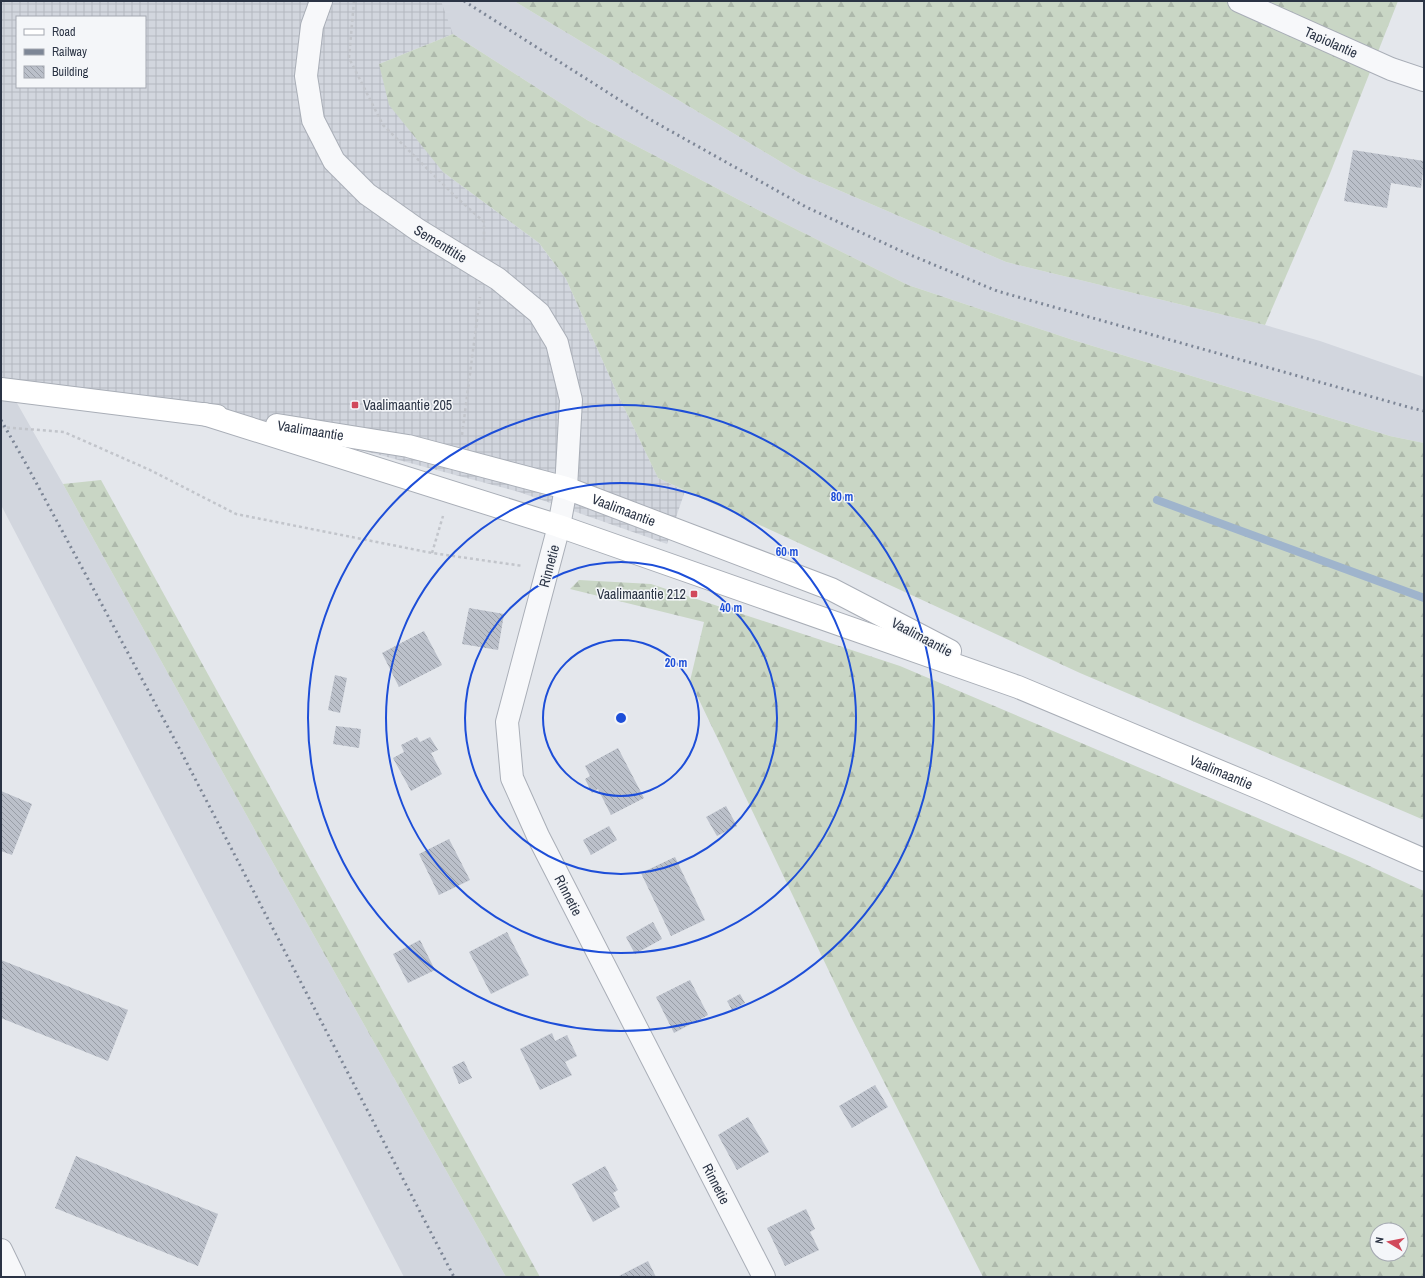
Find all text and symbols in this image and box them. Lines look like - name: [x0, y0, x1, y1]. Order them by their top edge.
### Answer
- legend: [16, 16, 146, 88]
- street label: Tapiolantie: [1302, 22, 1361, 62]
- text: Road: [52, 24, 76, 40]
- text: Railway: [52, 44, 87, 60]
- text: Building: [52, 64, 89, 80]
- street label: Sementtitie: [411, 221, 470, 267]
- place label: Vaalimaantie 205: [363, 396, 452, 414]
- marker: Vaalimaantie 205: [350, 400, 360, 410]
- street label: Vaalimaantie: [276, 416, 345, 445]
- text: 80 m: [831, 489, 853, 505]
- street label: Vaalimaantie: [589, 490, 658, 530]
- street label: Rinnetie: [535, 543, 563, 589]
- text: 60 m: [776, 544, 798, 560]
- place label: Vaalimaantie 212: [597, 585, 686, 603]
- marker: Vaalimaantie 212: [689, 589, 699, 599]
- text: 40 m: [720, 600, 742, 616]
- street label: Vaalimaantie: [888, 613, 956, 661]
- text: 20 m: [665, 655, 687, 671]
- centre of rings: [614, 711, 628, 725]
- street label: Vaalimaantie: [1187, 751, 1256, 793]
- street label: Rinnetie: [551, 872, 586, 919]
- street label: Rinnetie: [698, 1160, 734, 1207]
- north arrow: [1369, 1222, 1409, 1262]
- text: N: [1372, 1236, 1387, 1245]

